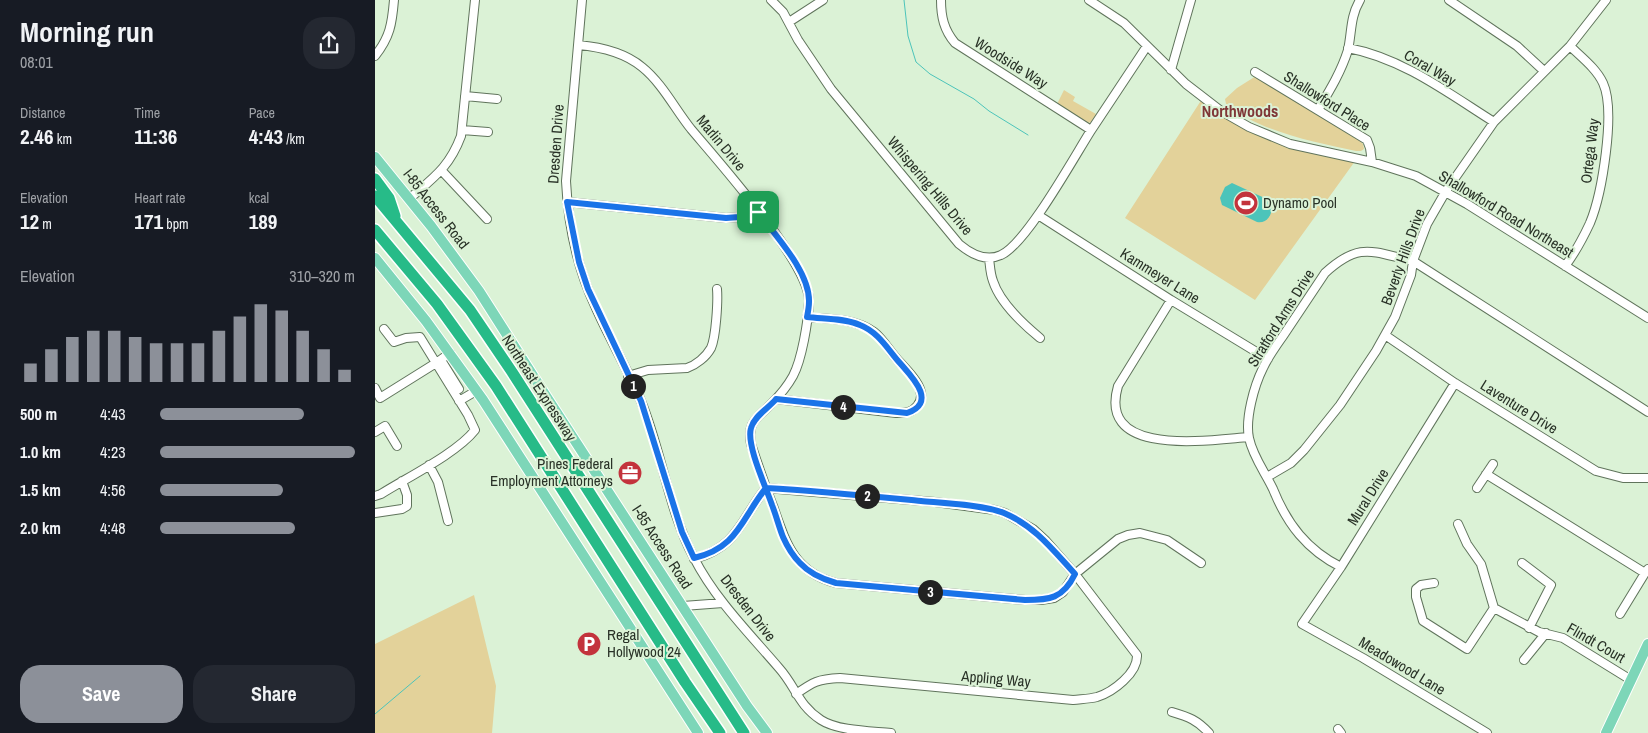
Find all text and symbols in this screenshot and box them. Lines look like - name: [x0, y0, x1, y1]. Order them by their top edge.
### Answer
- text: Morning run: [20, 13, 154, 51]
- button: share: [303, 17, 355, 69]
- street label: Woodside Way: [971, 32, 1053, 94]
- street label: Coral Way: [1400, 44, 1461, 91]
- text: 08:01: [20, 51, 53, 73]
- street label: Shallowford Place: [1280, 66, 1375, 136]
- district label: Northwoods: [1202, 100, 1278, 122]
- text: Distance: [20, 104, 65, 122]
- text: Time: [134, 104, 160, 122]
- text: Pace: [249, 104, 275, 122]
- street label: Dresden Drive: [542, 104, 569, 184]
- street label: Marlin Drive: [692, 110, 751, 175]
- street label: Ortega Way: [1575, 116, 1604, 185]
- text: 2.46: [20, 122, 54, 151]
- text: 11:36: [134, 122, 177, 151]
- text: 4:43: [249, 122, 283, 151]
- text: km: [54, 130, 72, 148]
- text: /km: [283, 130, 305, 148]
- street label: Whispering Hills Drive: [883, 132, 978, 240]
- street label: I-85 Access Road: [398, 164, 474, 253]
- street label: Shallowford Road Northeast: [1435, 165, 1578, 262]
- text: Elevation: [20, 189, 68, 207]
- text: Heart rate: [134, 189, 185, 207]
- text: kcal: [249, 189, 269, 207]
- sports icon: Dynamo Pool: [1233, 190, 1259, 216]
- pin: [737, 191, 779, 233]
- place label: Dynamo Pool: [1263, 192, 1337, 213]
- icon: arrive: [744, 198, 772, 226]
- street label: Beverly Hills Drive: [1375, 206, 1430, 308]
- text: 12: [20, 207, 39, 236]
- text: 171: [134, 207, 163, 236]
- text: 189: [249, 207, 277, 236]
- text: m: [39, 215, 52, 233]
- text: bpm: [163, 215, 189, 233]
- street label: Kammeyer Lane: [1116, 243, 1204, 308]
- text: Elevation: [20, 265, 75, 287]
- text: 310–320 m: [289, 265, 355, 287]
- street label: Stratford Arms Drive: [1242, 265, 1319, 371]
- street label: Northeast Expressway: [497, 330, 582, 446]
- pin: 1: [621, 374, 645, 398]
- street label: Laventure Drive: [1477, 374, 1562, 439]
- text: 1: [630, 377, 637, 395]
- pin: 4: [831, 394, 855, 420]
- text: 4: [840, 398, 847, 416]
- text: 500 m: [20, 403, 57, 425]
- text: 4:43: [100, 403, 126, 425]
- text: 1.0 km: [20, 441, 61, 463]
- text: 4:23: [100, 441, 126, 463]
- place label: Pines Federal Employment Attorneys: [490, 453, 613, 491]
- office icon: Pines Federal Employment Attorneys: [617, 460, 643, 486]
- street label: Mural Drive: [1342, 464, 1393, 529]
- text: 1.5 km: [20, 479, 61, 501]
- text: 4:56: [100, 479, 126, 501]
- pin: 2: [855, 484, 879, 508]
- text: 2: [864, 487, 871, 505]
- street label: I-85 Access Road: [627, 501, 697, 593]
- text: 2.0 km: [20, 517, 61, 539]
- text: 4:48: [100, 517, 126, 539]
- street label: Dresden Drive: [716, 570, 781, 646]
- pin: 3: [917, 580, 943, 604]
- text: 3: [927, 583, 934, 601]
- street label: Flindt Court: [1563, 617, 1630, 668]
- place label: Regal Hollywood 24: [607, 624, 681, 662]
- parking icon: Regal Hollywood 24: [576, 631, 602, 657]
- street label: Meadowood Lane: [1355, 631, 1450, 700]
- button: Save: [20, 665, 183, 723]
- button: Share: [193, 665, 355, 723]
- street label: Appling Way: [960, 665, 1032, 692]

